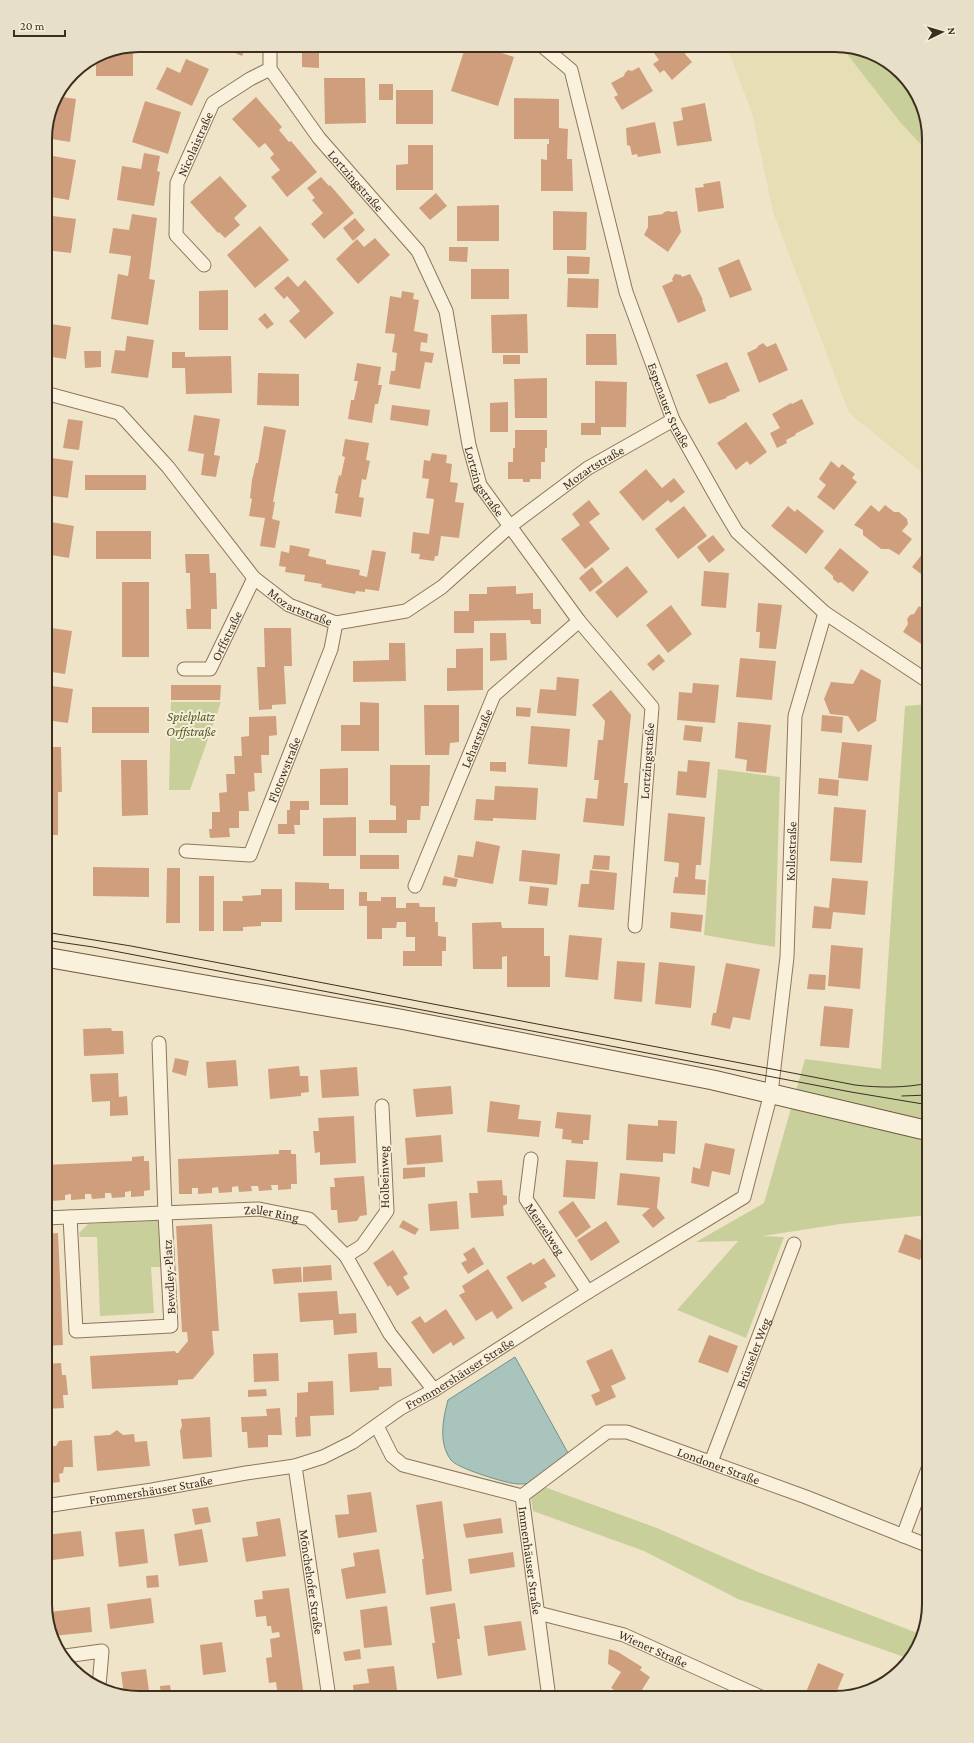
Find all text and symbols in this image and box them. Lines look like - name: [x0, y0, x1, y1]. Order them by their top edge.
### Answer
- scale bar: [14, 12, 65, 38]
- north arrow: [922, 12, 962, 52]
- text: 20 m: [20, 19, 45, 33]
- text: N: [946, 27, 958, 36]
- street label: Nicolaistraße: [174, 109, 216, 179]
- street label: Lortzingstraße: [325, 147, 387, 214]
- street label: Espenauer Straße: [645, 360, 695, 450]
- street label: Mozartstraße: [559, 442, 627, 492]
- street label: Lortzingstraße: [462, 445, 508, 519]
- street label: Mozartstraße: [265, 584, 335, 629]
- street label: Orffstraße: [208, 608, 245, 663]
- street label: Leharstraße: [457, 706, 495, 770]
- park label: Spielplatz Orffstraße: [166, 709, 216, 739]
- street label: Lortzingstraße: [637, 722, 657, 800]
- street label: Flotowstraße: [264, 734, 303, 804]
- street label: Kollostraße: [782, 821, 799, 881]
- street label: Holbeinweg: [376, 1145, 392, 1208]
- street label: Menzelweg: [523, 1200, 569, 1258]
- street label: Zeller Ring: [244, 1201, 301, 1224]
- street label: Bewdley-Platz: [160, 1239, 178, 1315]
- street label: Brüsseler Weg: [732, 1315, 773, 1390]
- street label: Frommershäuser Straße: [402, 1334, 517, 1412]
- street label: Londoner Straße: [675, 1443, 762, 1487]
- street label: Frommershäuser Straße: [88, 1472, 214, 1507]
- street label: Immenhäuser Straße: [516, 1505, 545, 1616]
- street label: Mönchehofer Straße: [297, 1528, 327, 1636]
- street label: Wiener Straße: [616, 1626, 691, 1671]

